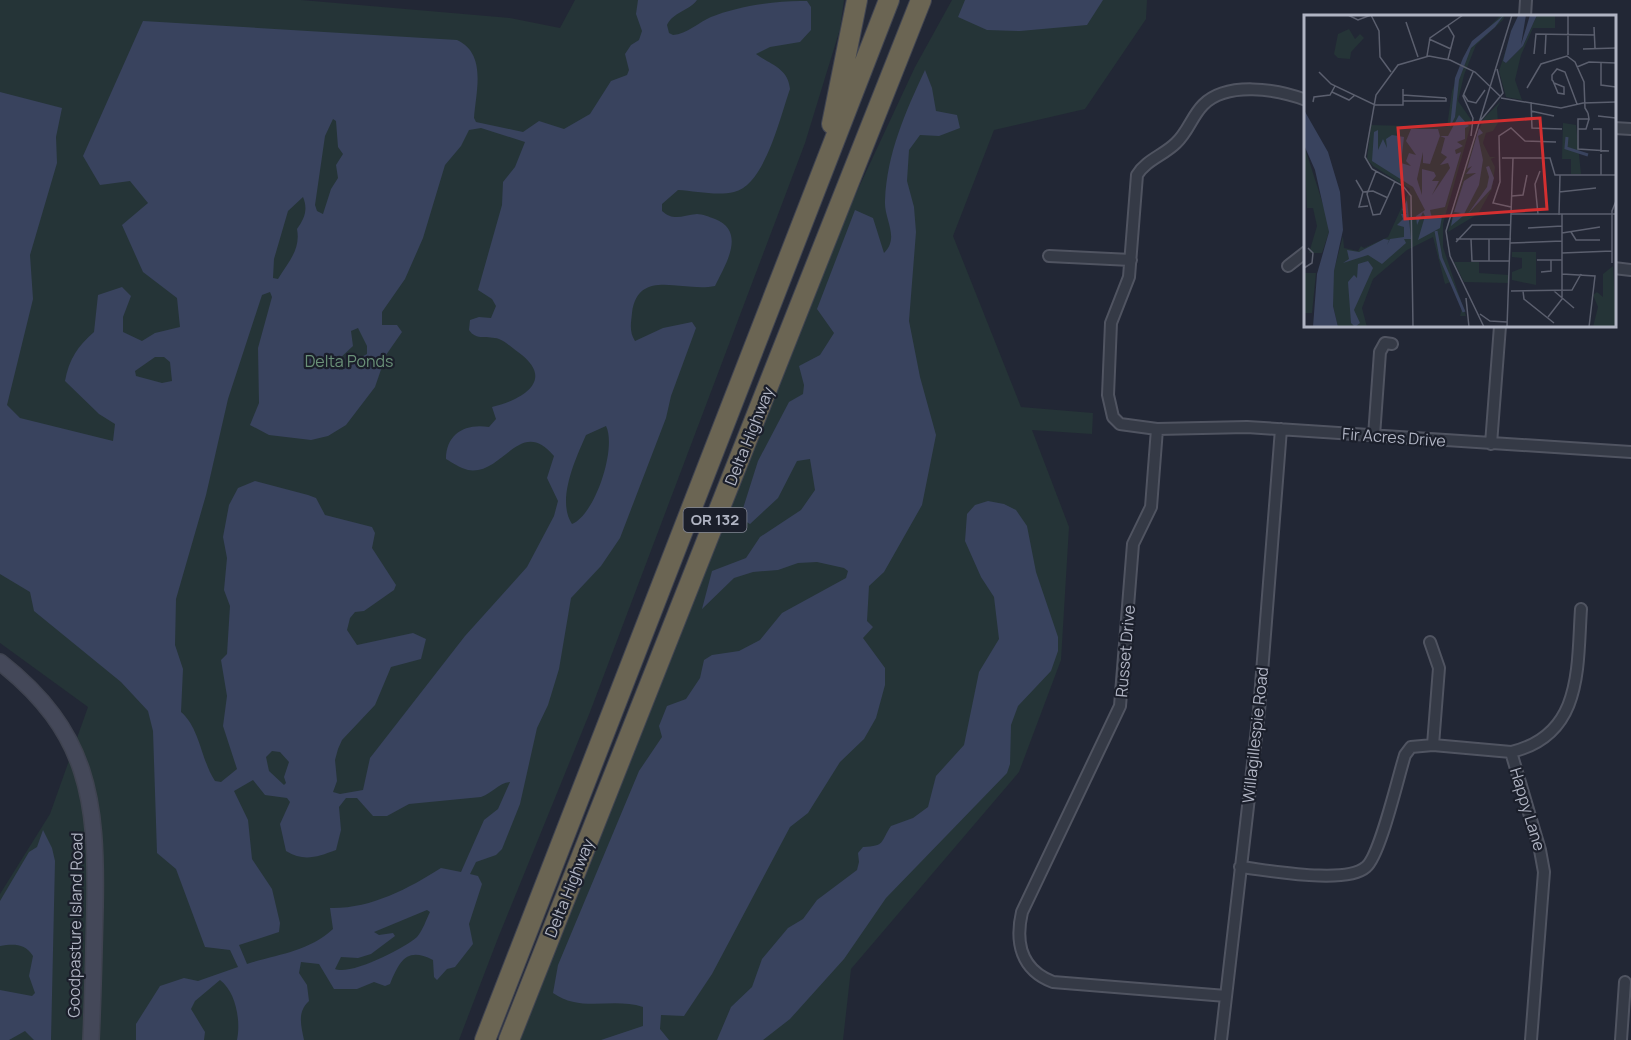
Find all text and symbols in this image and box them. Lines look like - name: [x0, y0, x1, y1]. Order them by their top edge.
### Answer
- inset map: [1304, 15, 1616, 327]
- park label: Delta Ponds: [305, 350, 393, 372]
- street label: Delta Highway: [719, 383, 779, 489]
- street label: Fir Acres Drive: [1341, 422, 1447, 452]
- road number: OR 132: [684, 508, 746, 532]
- street label: Russet Drive: [1110, 604, 1140, 698]
- street label: Willagillespie Road: [1237, 666, 1273, 804]
- street label: Happy Lane: [1505, 765, 1551, 853]
- street label: Goodpasture Island Road: [62, 832, 88, 1018]
- street label: Delta Highway: [539, 835, 599, 941]

